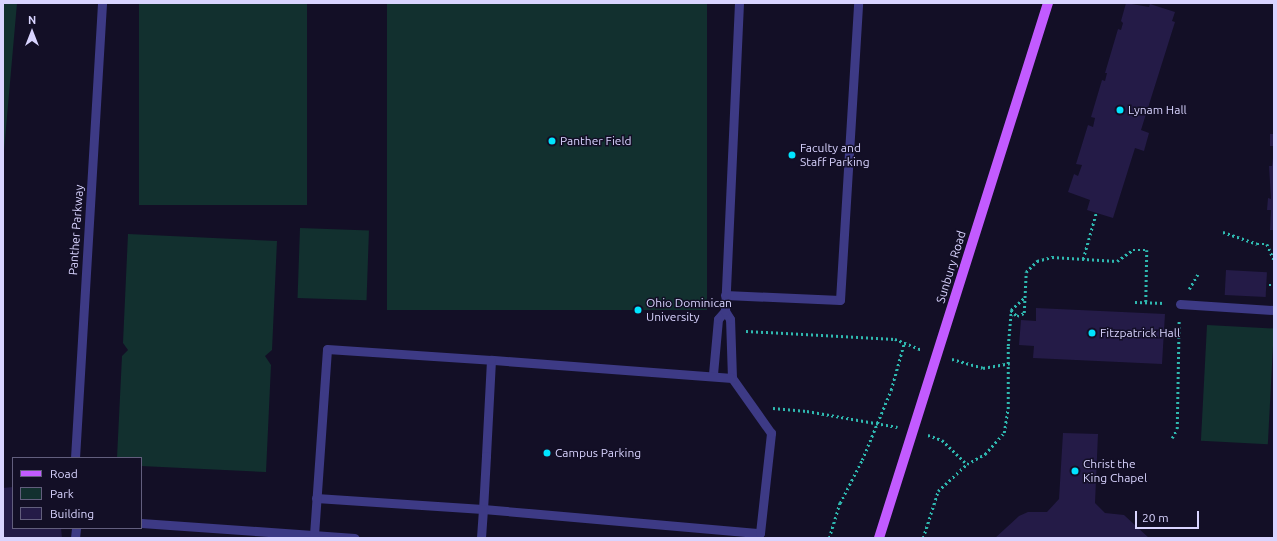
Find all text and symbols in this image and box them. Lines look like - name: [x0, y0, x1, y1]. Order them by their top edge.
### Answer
- north arrow: [12, 12, 52, 52]
- text: N: [28, 14, 36, 26]
- place label: Lynam Hall: [1128, 103, 1187, 117]
- marker: Lynam Hall: [1115, 105, 1125, 115]
- place label: Panther Field: [560, 134, 632, 148]
- marker: Panther Field: [547, 136, 557, 146]
- place label: Faculty and Staff Parking: [800, 141, 870, 169]
- marker: Faculty and Staff Parking: [787, 150, 797, 160]
- street label: Panther Parkway: [66, 184, 86, 276]
- street label: Sunbury Road: [933, 229, 969, 305]
- place label: Ohio Dominican University: [646, 296, 732, 324]
- marker: Ohio Dominican University: [633, 305, 643, 315]
- place label: Fitzpatrick Hall: [1100, 326, 1180, 340]
- marker: Fitzpatrick Hall: [1087, 328, 1097, 338]
- place label: Campus Parking: [555, 446, 641, 460]
- marker: Campus Parking: [542, 448, 552, 458]
- legend: [12, 457, 142, 529]
- place label: Christ the King Chapel: [1083, 457, 1147, 485]
- marker: Christ the King Chapel: [1070, 466, 1080, 476]
- text: Road: [50, 467, 78, 480]
- text: Park: [50, 487, 74, 500]
- scale bar: [1137, 503, 1201, 529]
- text: Building: [50, 507, 94, 520]
- text: 20 m: [1142, 511, 1169, 524]

